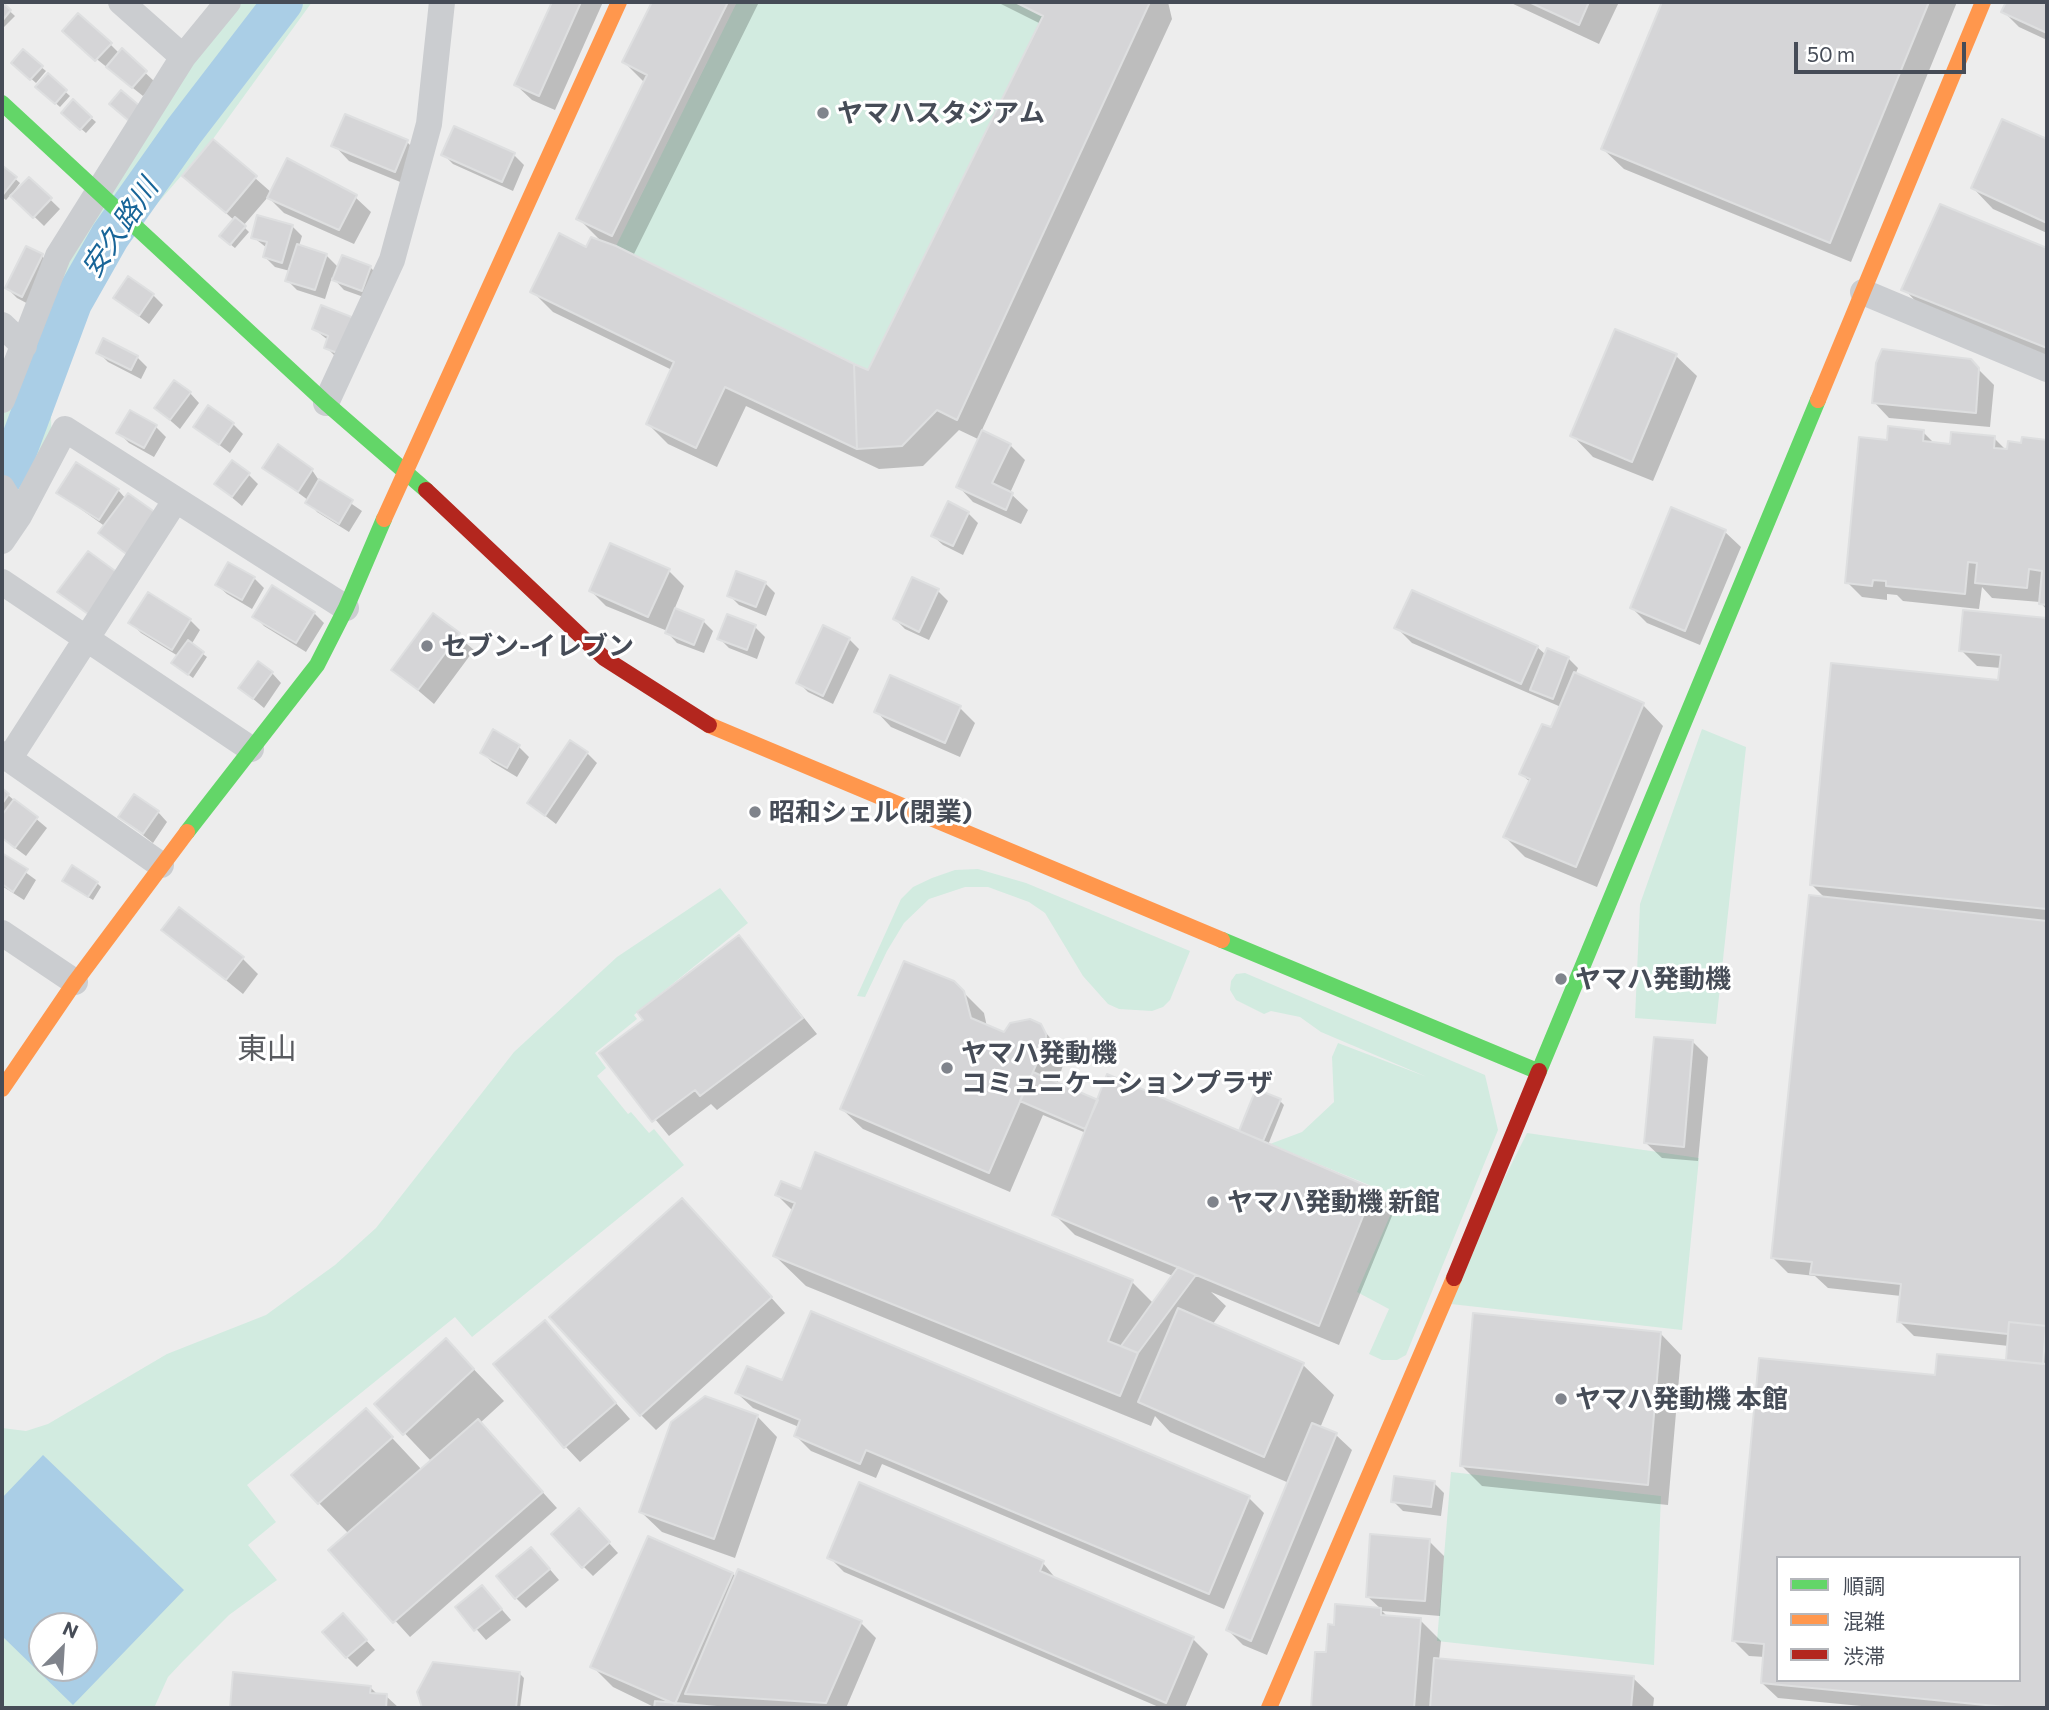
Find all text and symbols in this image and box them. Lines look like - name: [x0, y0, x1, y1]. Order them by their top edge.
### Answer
- scale bar: [1797, 28, 1968, 72]
- text: 50 m: [1807, 41, 1855, 66]
- place label: ヤマハスタジアム: [837, 97, 1045, 129]
- marker: ヤマハスタジアム: [815, 105, 831, 121]
- water label: 安久路川: [75, 172, 165, 284]
- place label: セブン-イレブン: [441, 630, 634, 662]
- marker: セブン-イレブン: [419, 638, 435, 654]
- place label: 昭和シェル(閉業): [769, 796, 972, 828]
- marker: 昭和シェル(閉業): [747, 804, 763, 820]
- place label: ヤマハ発動機: [1575, 963, 1731, 995]
- marker: ヤマハ発動機: [1553, 971, 1569, 987]
- district label: 東山: [237, 1031, 297, 1067]
- place label: ヤマハ発動機 コミュニケーションプラザ: [961, 1037, 1273, 1098]
- marker: ヤマハ発動機 コミュニケーションプラザ: [939, 1060, 955, 1076]
- place label: ヤマハ発動機 新館: [1227, 1186, 1440, 1218]
- marker: ヤマハ発動機 新館: [1205, 1194, 1221, 1210]
- place label: ヤマハ発動機 本館: [1575, 1383, 1788, 1415]
- marker: ヤマハ発動機 本館: [1553, 1391, 1569, 1407]
- legend: [1776, 1556, 2021, 1682]
- text: 順調: [1843, 1573, 1885, 1598]
- text: 混雑: [1843, 1608, 1885, 1633]
- north arrow: [28, 1612, 98, 1682]
- text: N: [60, 1616, 82, 1643]
- text: 渋滞: [1843, 1643, 1885, 1668]

